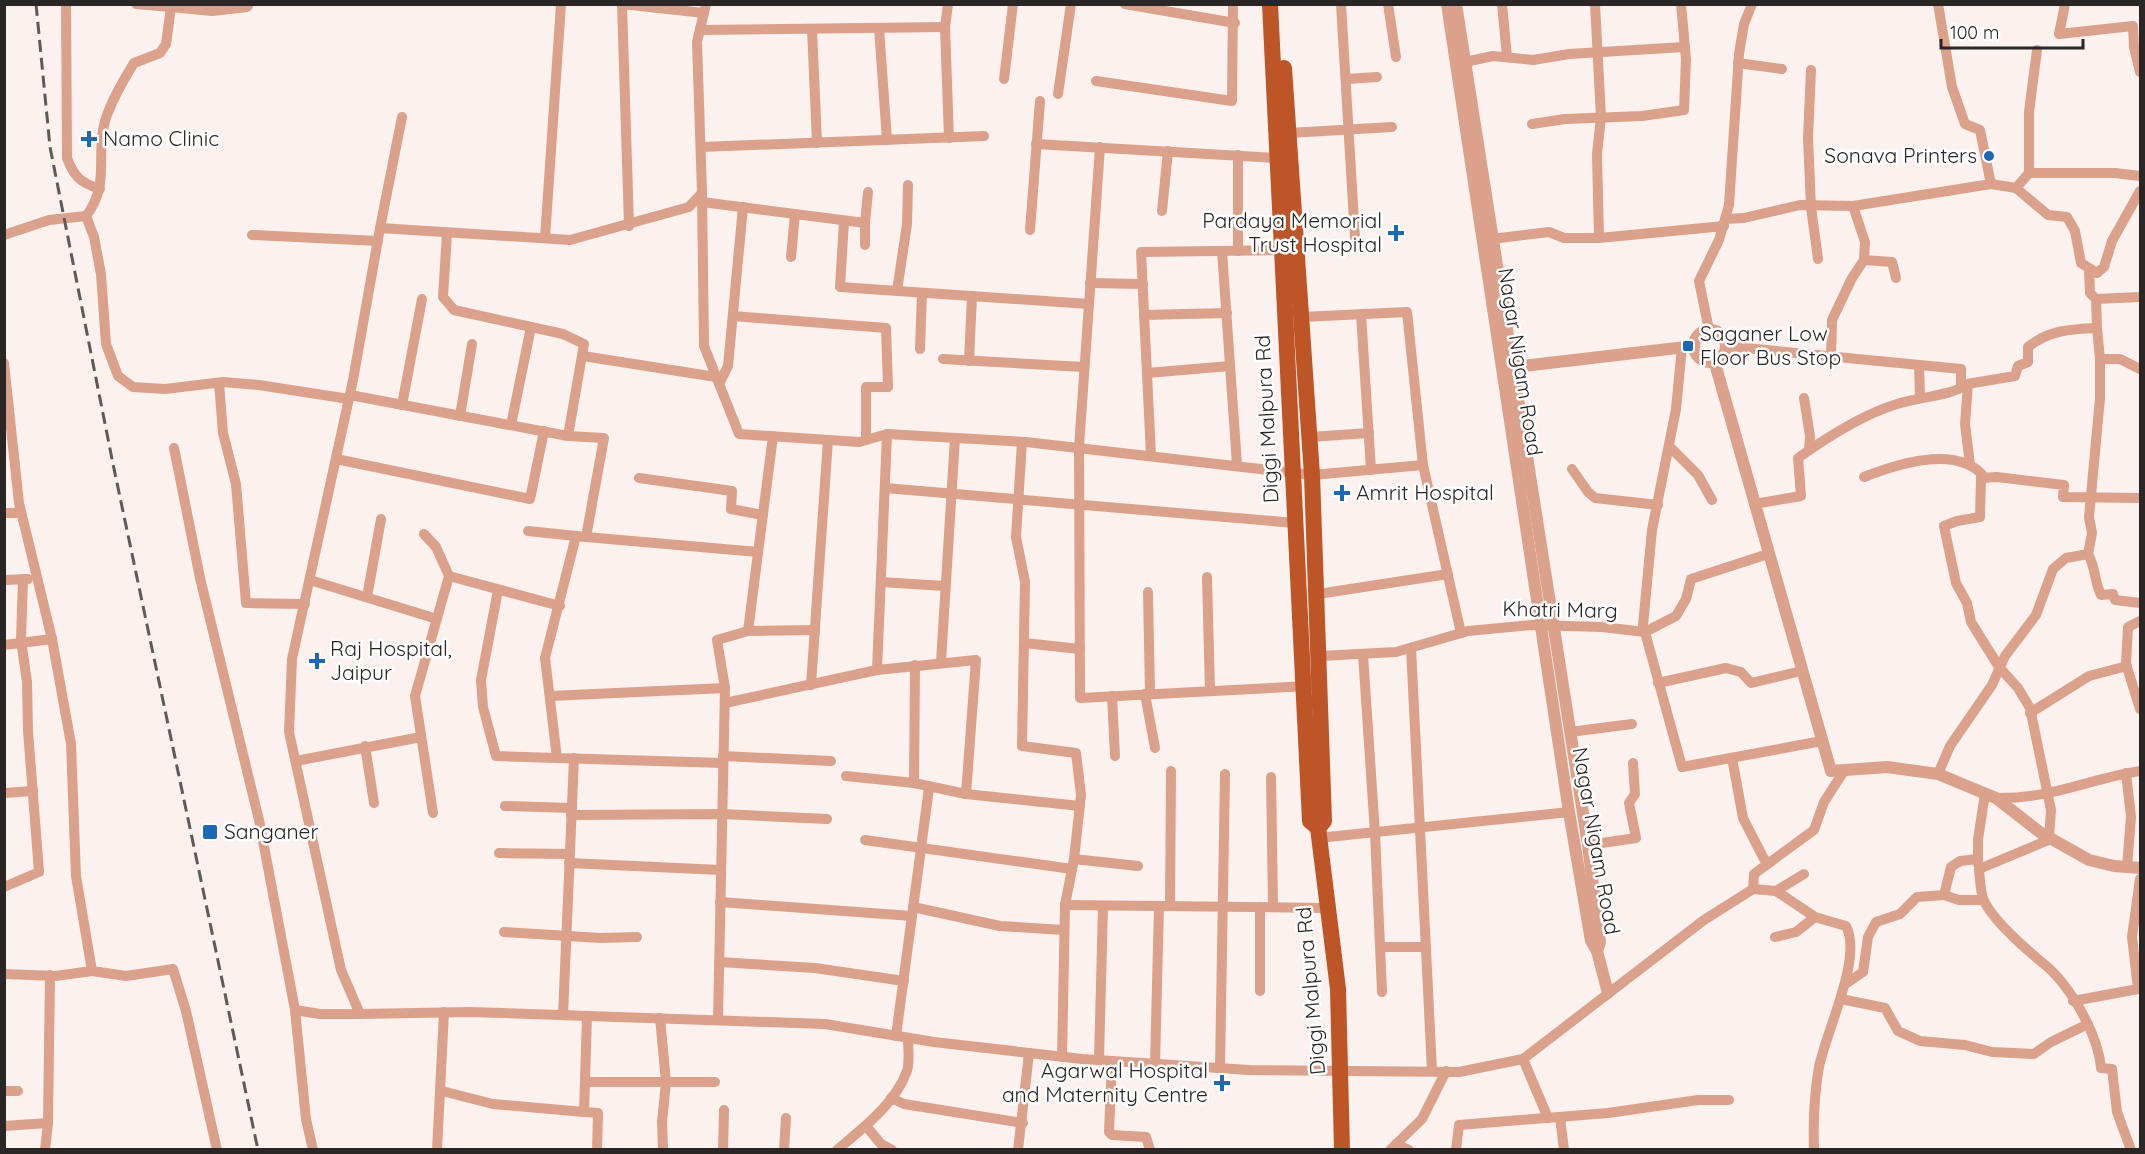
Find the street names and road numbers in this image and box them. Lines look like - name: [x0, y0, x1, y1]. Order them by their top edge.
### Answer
- street label: Nagar Nigam Road: [1493, 266, 1549, 458]
- street label: Diggi Malpura Rd: [1249, 334, 1283, 504]
- street label: Khatri Marg: [1502, 595, 1618, 623]
- street label: Nagar Nigam Road: [1568, 745, 1626, 937]
- street label: Diggi Malpura Rd: [1290, 906, 1330, 1076]

